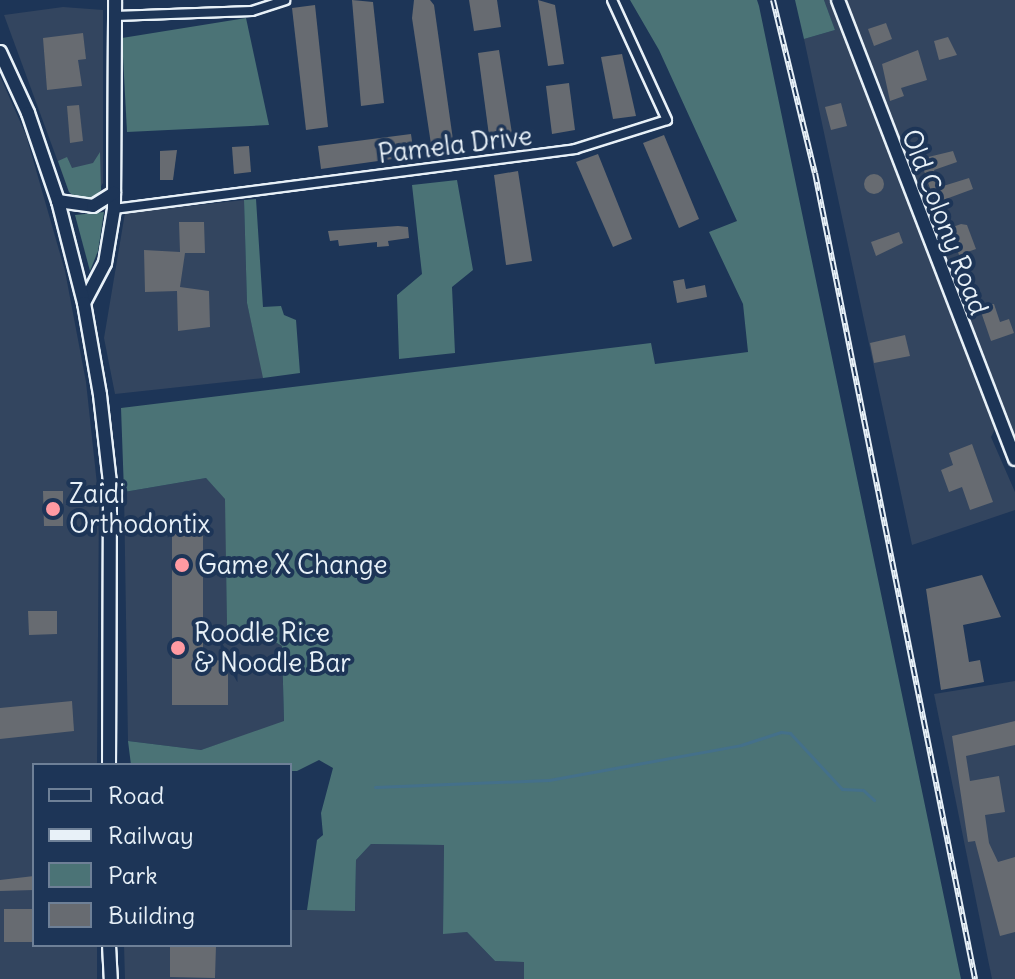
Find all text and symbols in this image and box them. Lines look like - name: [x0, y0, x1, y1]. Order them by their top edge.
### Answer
- street label: Pamela Drive: [376, 120, 534, 170]
- street label: Old Colony Road: [895, 125, 995, 319]
- place label: Zaidi Orthodontix: [69, 478, 210, 540]
- marker: Zaidi Orthodontix: [44, 500, 62, 518]
- place label: Game X Change: [198, 549, 388, 581]
- marker: Game X Change: [173, 556, 191, 574]
- place label: Roodle Rice & Noodle Bar: [194, 617, 351, 678]
- marker: Roodle Rice & Noodle Bar: [169, 639, 187, 657]
- legend: [32, 763, 292, 947]
- text: Road: [108, 780, 164, 810]
- text: Railway: [108, 820, 194, 850]
- text: Park: [108, 860, 158, 890]
- text: Building: [108, 900, 195, 930]

